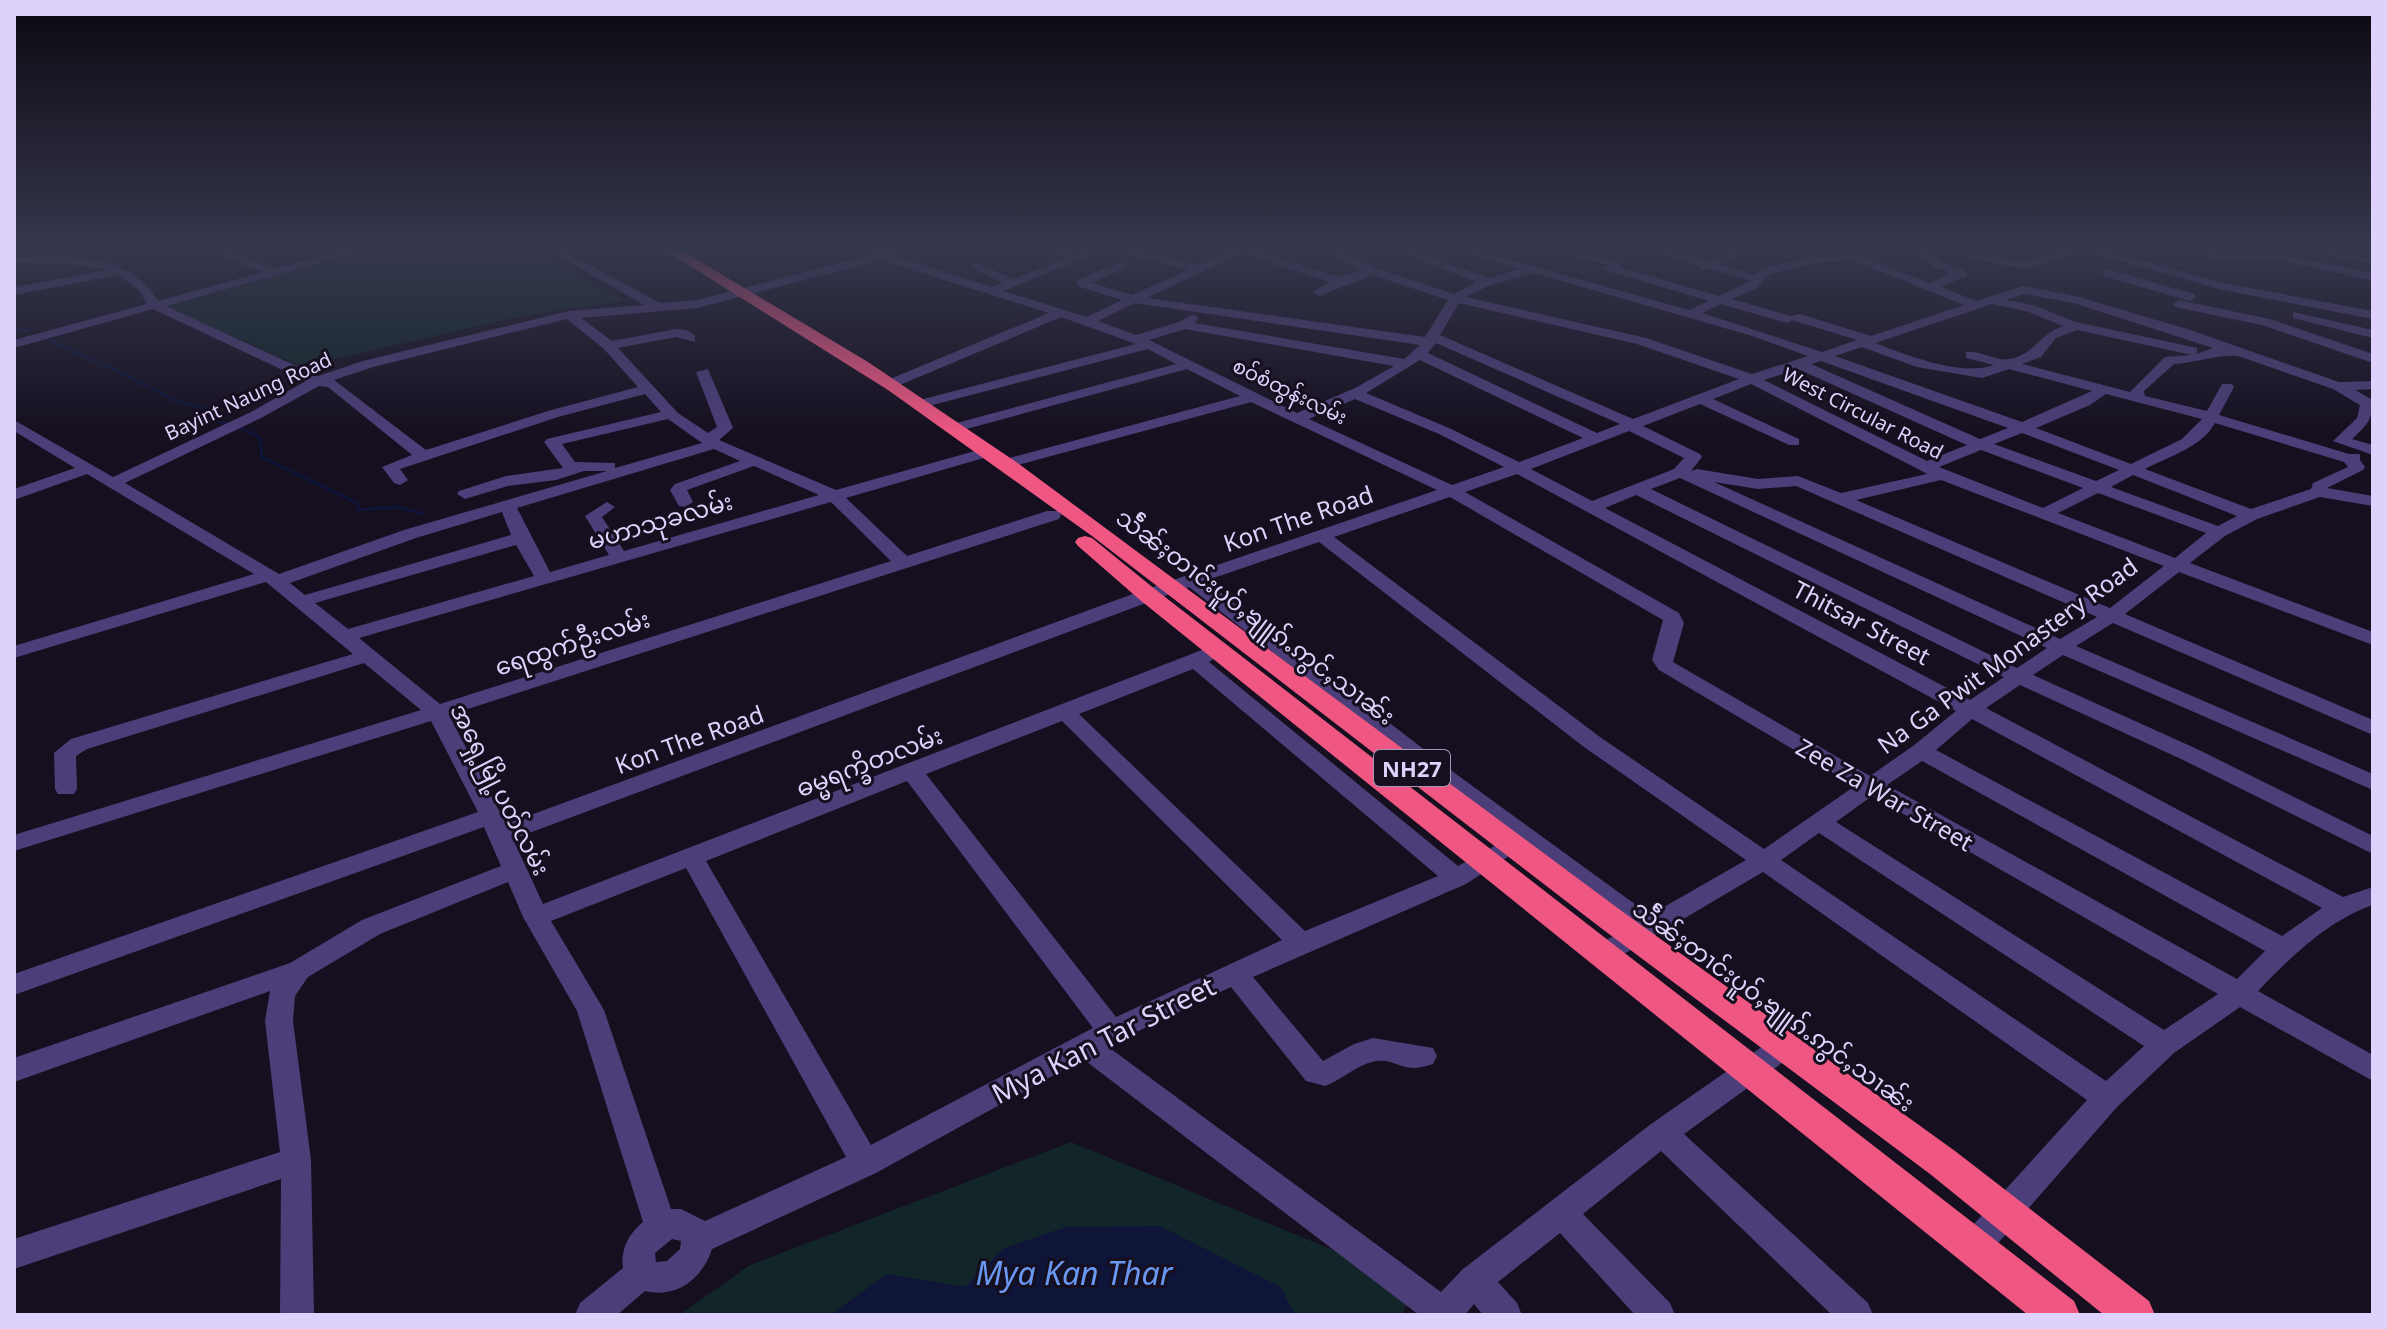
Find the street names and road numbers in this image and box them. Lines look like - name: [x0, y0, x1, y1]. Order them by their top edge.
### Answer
- street label: Bayint Naung Road: [160, 346, 336, 446]
- street label: စဝ်စံထွန်းလမ်း: [1227, 352, 1352, 433]
- street label: West Circular Road: [1778, 361, 1948, 465]
- street label: Kon The Road: [1219, 477, 1377, 559]
- street label: မဟာသုခလမ်း: [584, 484, 737, 560]
- street label: သဵႅၼ်ႈတၢင်းပူဝ်ႇၶျူၵ်ႉဢွင်ႇသၢၼ်း: [1107, 500, 1402, 735]
- street label: Na Ga Pwit Monastery Road: [1870, 549, 2144, 761]
- street label: Thitsar Street: [1788, 572, 1937, 672]
- street label: ရေထွက်ဦးလမ်း: [490, 601, 655, 686]
- street label: အရှေ့မြို့ပတ်လမ်း: [440, 697, 559, 883]
- street label: Kon The Road: [610, 697, 768, 781]
- street label: ဓမ္မရက္ခိတလမ်း: [791, 718, 949, 808]
- street label: Zee Za War Street: [1791, 730, 1980, 858]
- road number: NH27: [1374, 750, 1450, 786]
- street label: သဵႅၼ်ႈတၢင်းပူဝ်ႇၶျူၵ်ႉဢွင်ႇသၢၼ်း: [1624, 891, 1922, 1122]
- street label: Mya Kan Tar Street: [985, 966, 1221, 1112]

